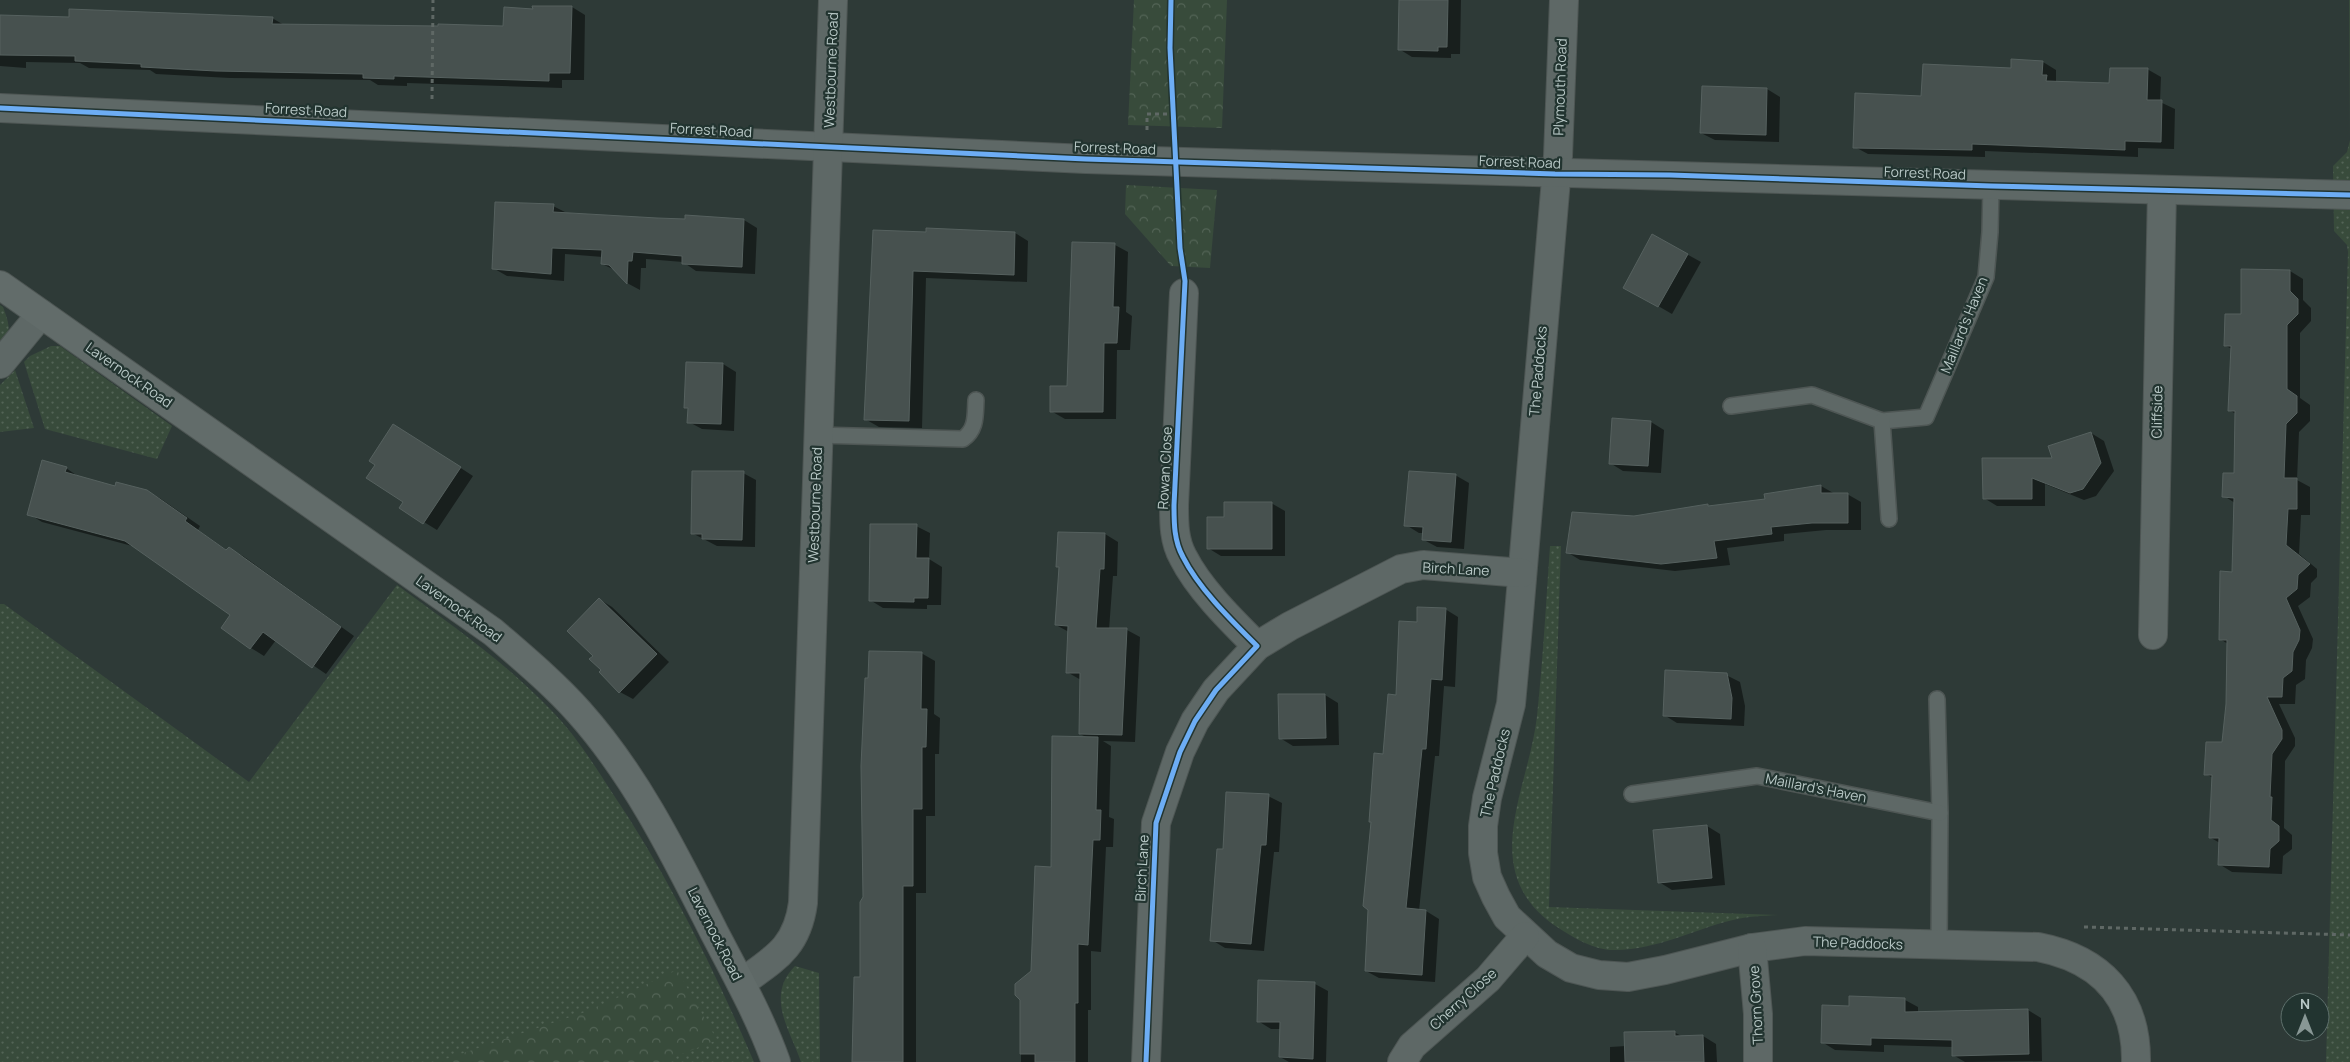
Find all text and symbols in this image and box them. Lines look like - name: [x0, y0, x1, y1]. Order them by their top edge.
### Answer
- street label: Westbourne Road: [819, 12, 842, 128]
- street label: Plymouth Road: [1548, 38, 1571, 136]
- street label: Forrest Road: [264, 98, 348, 121]
- street label: Forrest Road: [669, 118, 753, 141]
- street label: Forrest Road: [1074, 137, 1156, 158]
- street label: Forrest Road: [1479, 151, 1561, 172]
- street label: Forrest Road: [1884, 162, 1966, 183]
- street label: Maillard's Haven: [1935, 274, 1992, 376]
- street label: The Paddocks: [1524, 325, 1551, 417]
- street label: Lavernock Road: [82, 338, 176, 412]
- street label: Cliffside: [2147, 385, 2166, 439]
- street label: Rowan Close: [1153, 426, 1176, 510]
- street label: Westbourne Road: [803, 447, 826, 563]
- street label: Birch Lane: [1422, 557, 1490, 580]
- street label: Lavernock Road: [412, 571, 506, 646]
- street label: The Paddocks: [1475, 727, 1514, 819]
- street label: Maillard's Haven: [1764, 768, 1868, 807]
- street label: Birch Lane: [1130, 834, 1153, 902]
- street label: Lavernock Road: [684, 884, 747, 983]
- street label: The Paddocks: [1813, 931, 1903, 954]
- street label: Cherry Close: [1425, 964, 1500, 1034]
- street label: Thorn Grove: [1744, 965, 1767, 1045]
- north arrow: [2280, 992, 2330, 1042]
- text: N: [2300, 994, 2310, 1013]

